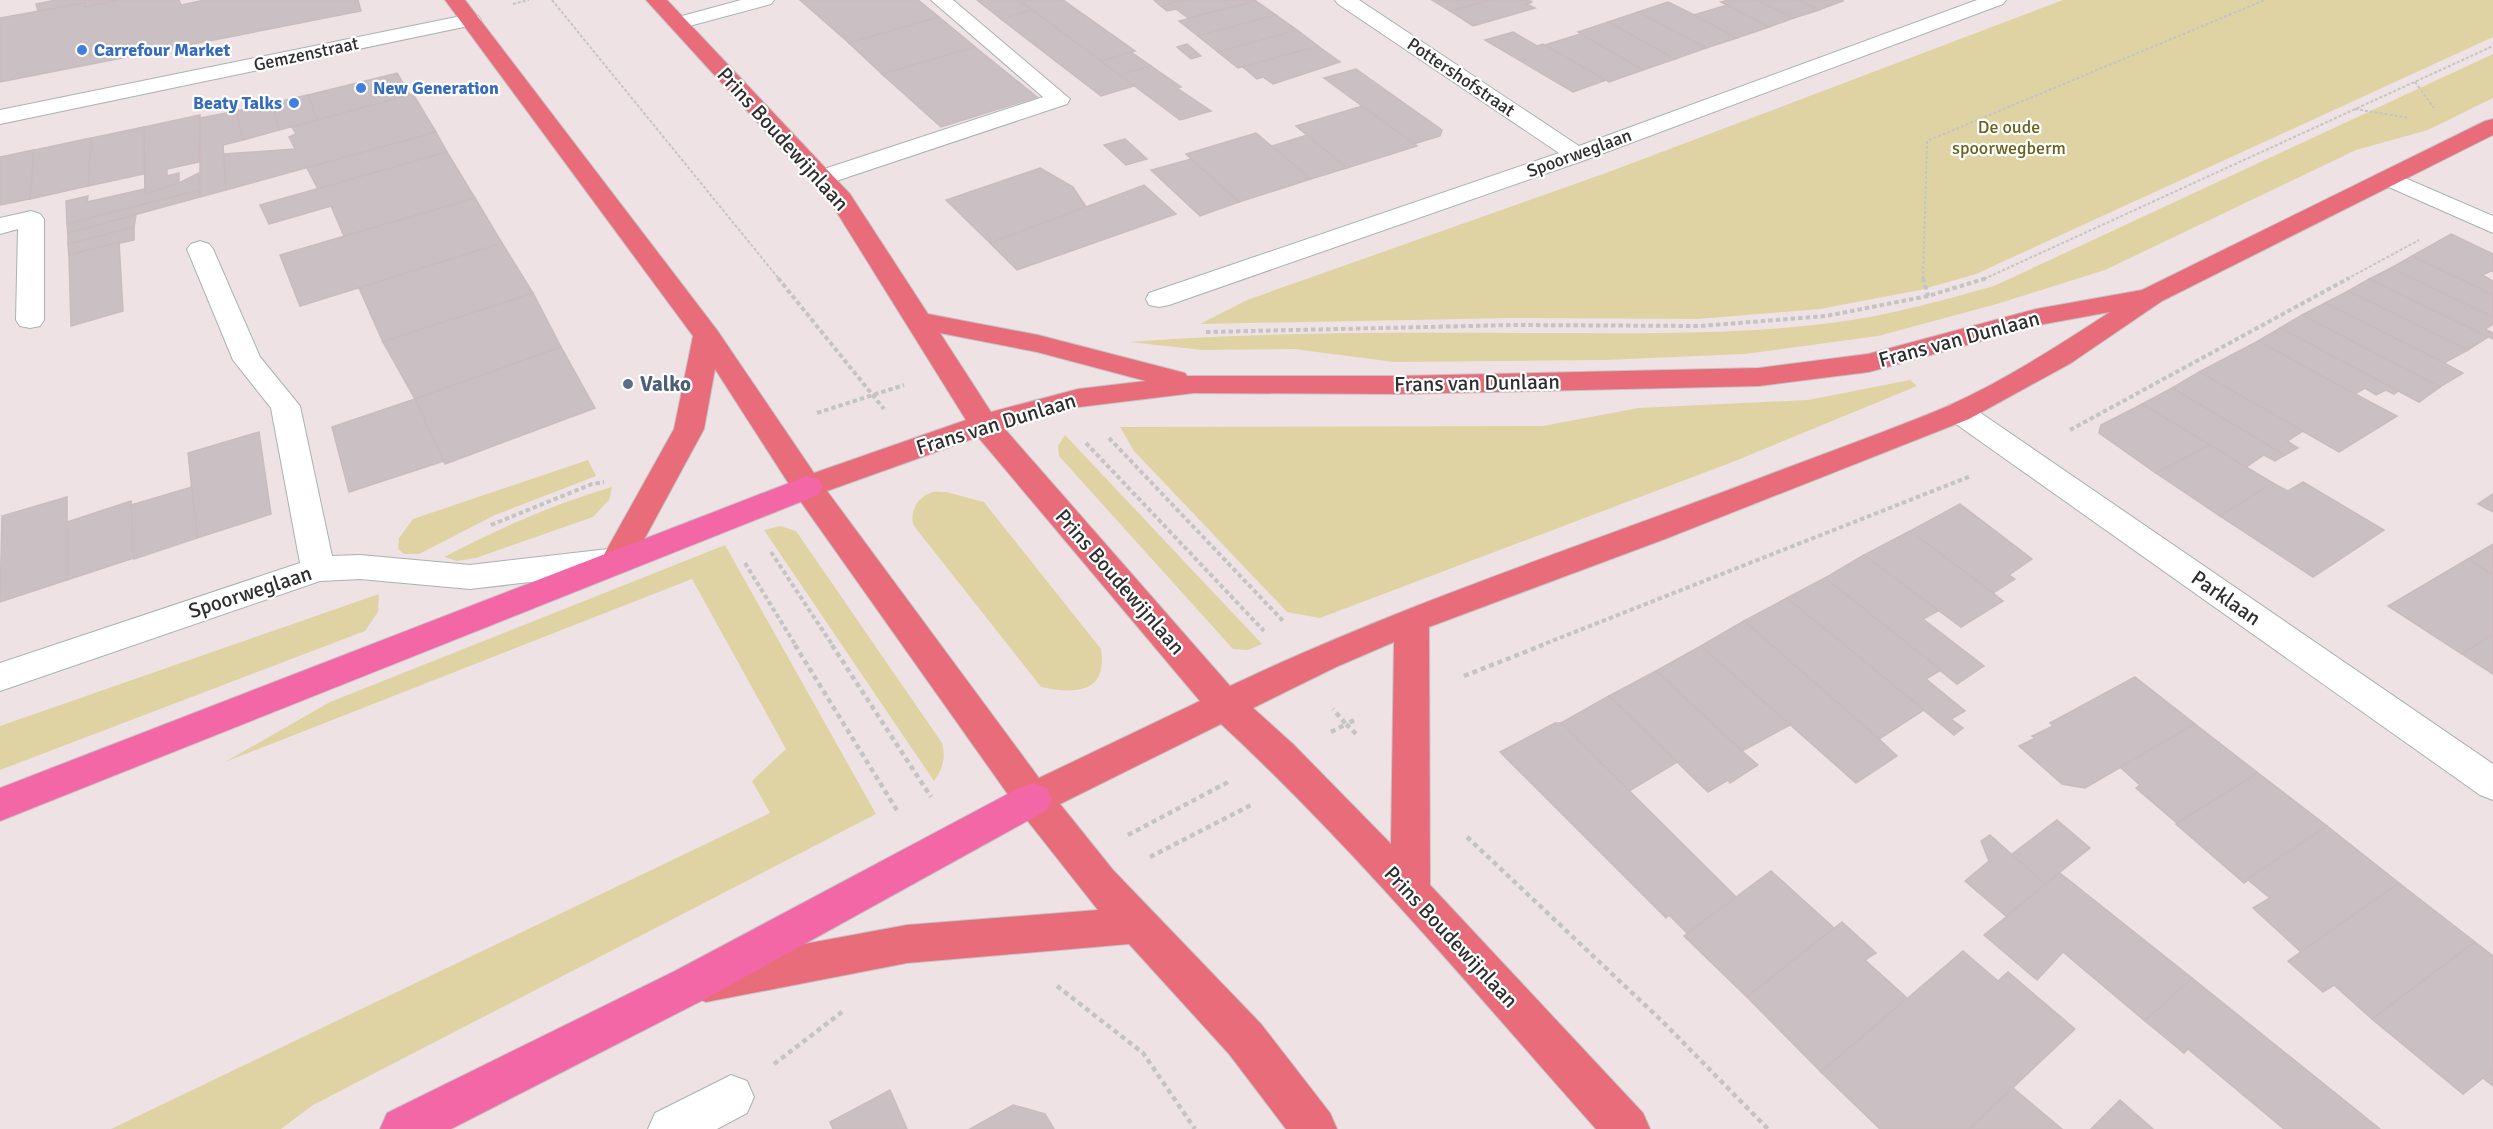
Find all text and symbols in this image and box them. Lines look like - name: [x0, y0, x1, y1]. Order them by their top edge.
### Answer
- street label: Gemzenstraat: [252, 32, 360, 76]
- street label: Pottershofstraat: [1403, 33, 1519, 121]
- place label: Carrefour Market: [94, 39, 230, 61]
- marker: Carrefour Market: [75, 43, 89, 57]
- street label: Prins Boudewijnlaan: [712, 62, 854, 216]
- place label: New Generation: [373, 77, 499, 99]
- marker: New Generation: [354, 81, 368, 95]
- place label: Beaty Talks: [193, 92, 282, 114]
- marker: Beaty Talks: [287, 96, 301, 110]
- park label: De oude spoorwegberm: [1952, 116, 2066, 159]
- street label: Spoorweglaan: [1524, 124, 1634, 182]
- street label: Frans van Dunlaan: [1876, 305, 2042, 373]
- street label: Frans van Dunlaan: [1394, 369, 1560, 397]
- place label: Valko: [640, 371, 691, 397]
- marker: Valko: [621, 377, 635, 391]
- street label: Frans van Dunlaan: [913, 387, 1079, 461]
- street label: Prins Boudewijnlaan: [1050, 504, 1190, 660]
- street label: Spoorweglaan: [185, 560, 315, 624]
- street label: Parklaan: [2186, 565, 2266, 631]
- street label: Prins Boudewijnlaan: [1379, 861, 1523, 1013]

